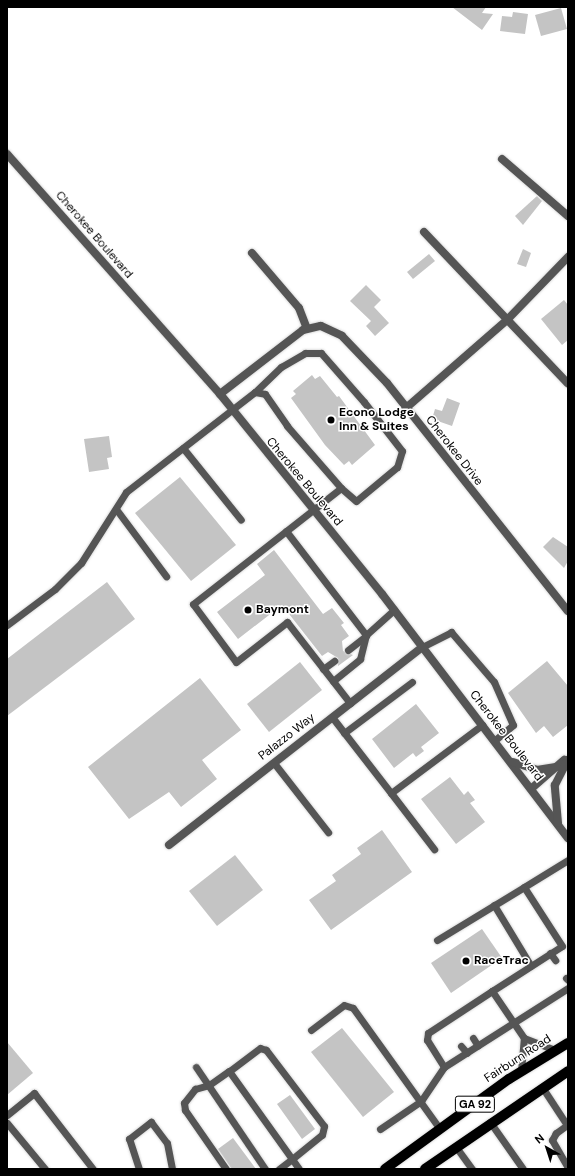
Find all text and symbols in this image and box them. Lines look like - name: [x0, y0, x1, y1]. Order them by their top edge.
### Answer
- street label: Cherokee Boulevard: [52, 188, 136, 282]
- place label: Econo Lodge Inn & Suites: [339, 406, 414, 434]
- street label: Cherokee Drive: [422, 413, 486, 489]
- marker: Econo Lodge Inn & Suites: [326, 415, 336, 425]
- street label: Cherokee Boulevard: [263, 435, 345, 529]
- place label: Baymont: [256, 603, 309, 617]
- marker: Baymont: [243, 605, 253, 615]
- street label: Cherokee Boulevard: [466, 688, 546, 784]
- street label: Palazzo Way: [256, 710, 318, 764]
- place label: RaceTrac: [474, 954, 529, 968]
- marker: RaceTrac: [461, 956, 471, 966]
- street label: Fairburn Road: [482, 1032, 554, 1086]
- road number: GA 92: [454, 1095, 496, 1113]
- north arrow: [527, 1128, 567, 1168]
- text: N: [532, 1131, 547, 1147]

